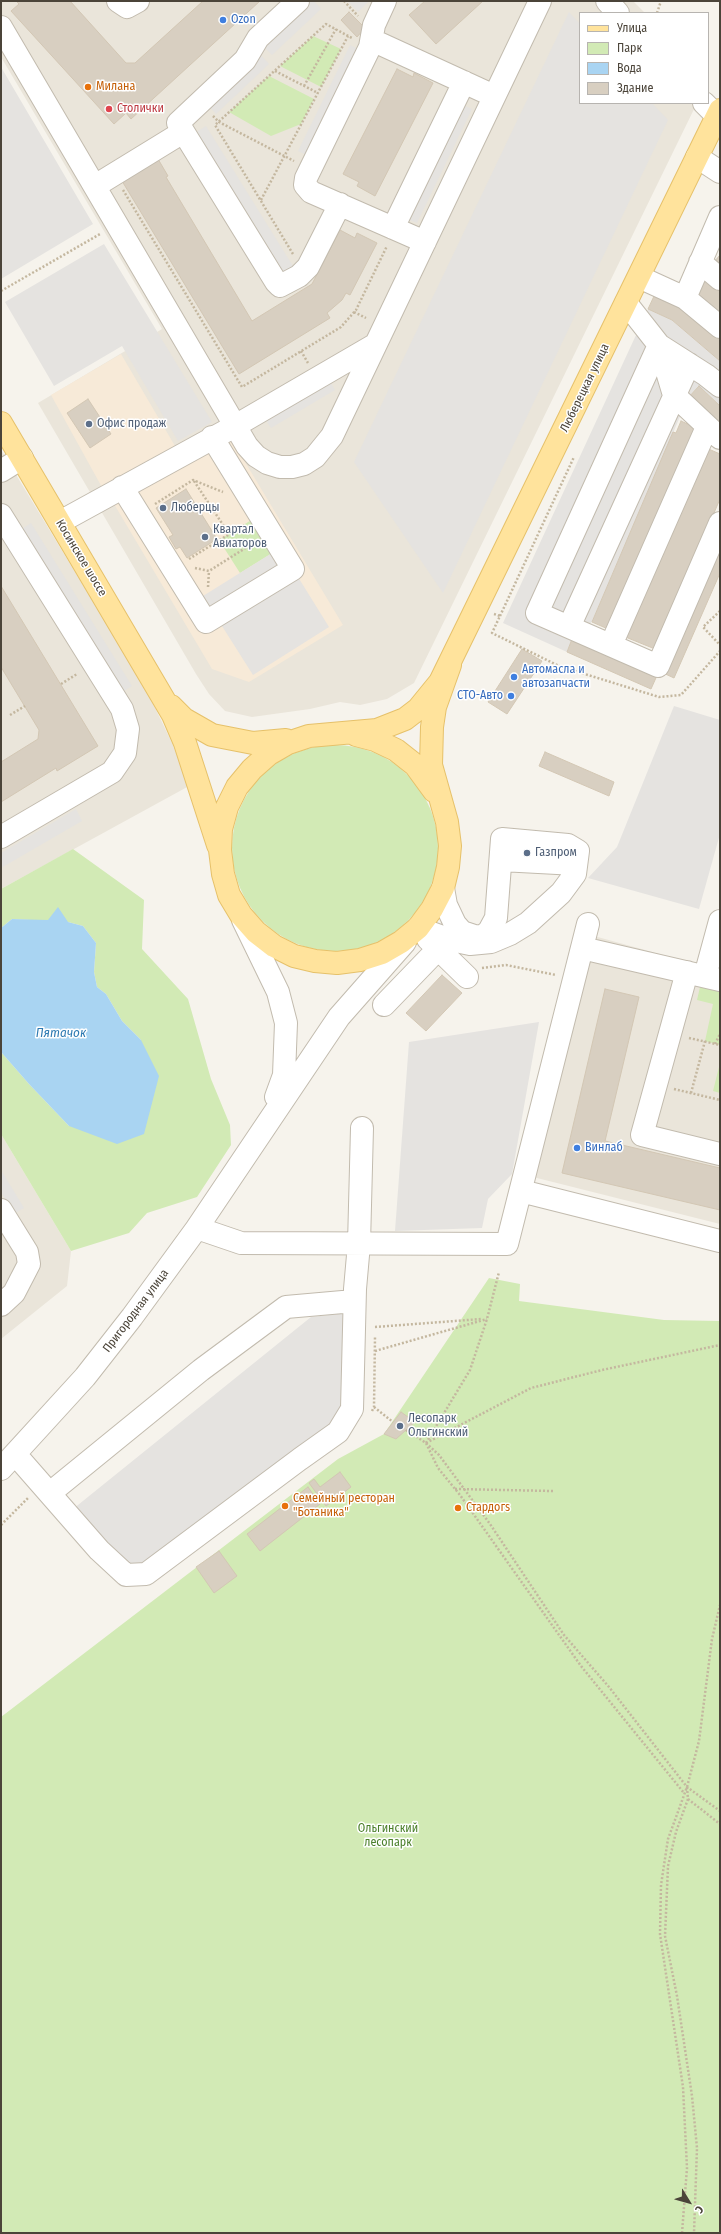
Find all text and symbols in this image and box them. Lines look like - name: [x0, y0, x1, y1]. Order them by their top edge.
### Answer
- legend: [579, 12, 709, 104]
- place label: Ozon: [231, 13, 256, 27]
- marker: Ozon: [218, 15, 228, 25]
- text: Улица: [617, 21, 647, 35]
- text: Парк: [617, 41, 642, 55]
- text: Вода: [617, 61, 642, 75]
- place label: Милана: [96, 80, 135, 94]
- text: Здание: [617, 81, 653, 95]
- marker: Милана: [83, 82, 93, 92]
- place label: Столички: [117, 102, 164, 116]
- marker: Столички: [104, 104, 114, 114]
- street label: Люберецкая улица: [557, 341, 613, 435]
- place label: Офис продаж: [97, 417, 166, 431]
- marker: Офис продаж: [84, 419, 94, 429]
- place label: Люберцы: [171, 501, 219, 515]
- marker: Люберцы: [158, 503, 168, 513]
- street label: Косинское шоссе: [52, 517, 110, 599]
- place label: Квартал Авиаторов: [213, 523, 267, 551]
- marker: Квартал Авиаторов: [200, 532, 210, 542]
- place label: Автомасла и автозапчасти: [522, 663, 590, 691]
- marker: Автомасла и автозапчасти: [509, 672, 519, 682]
- place label: СТО-Авто: [457, 689, 503, 703]
- marker: СТО-Авто: [506, 691, 516, 701]
- place label: Газпром: [535, 846, 577, 860]
- marker: Газпром: [522, 848, 532, 858]
- water label: Пятачок: [36, 1025, 86, 1041]
- place label: Винлаб: [585, 1141, 623, 1155]
- marker: Винлаб: [572, 1143, 582, 1153]
- street label: Пригородная улица: [100, 1267, 172, 1355]
- place label: Лесопарк Ольгинский: [408, 1412, 468, 1440]
- marker: Лесопарк Ольгинский: [395, 1421, 405, 1431]
- place label: Семейный ресторан "Ботаника": [293, 1492, 395, 1520]
- marker: Семейный ресторан "Ботаника": [280, 1501, 290, 1511]
- place label: Стардогs: [466, 1501, 510, 1515]
- marker: Стардогs: [453, 1503, 463, 1513]
- park label: Ольгинский лесопарк: [358, 1822, 418, 1850]
- north arrow: [669, 2182, 709, 2222]
- text: С: [692, 2203, 706, 2216]

